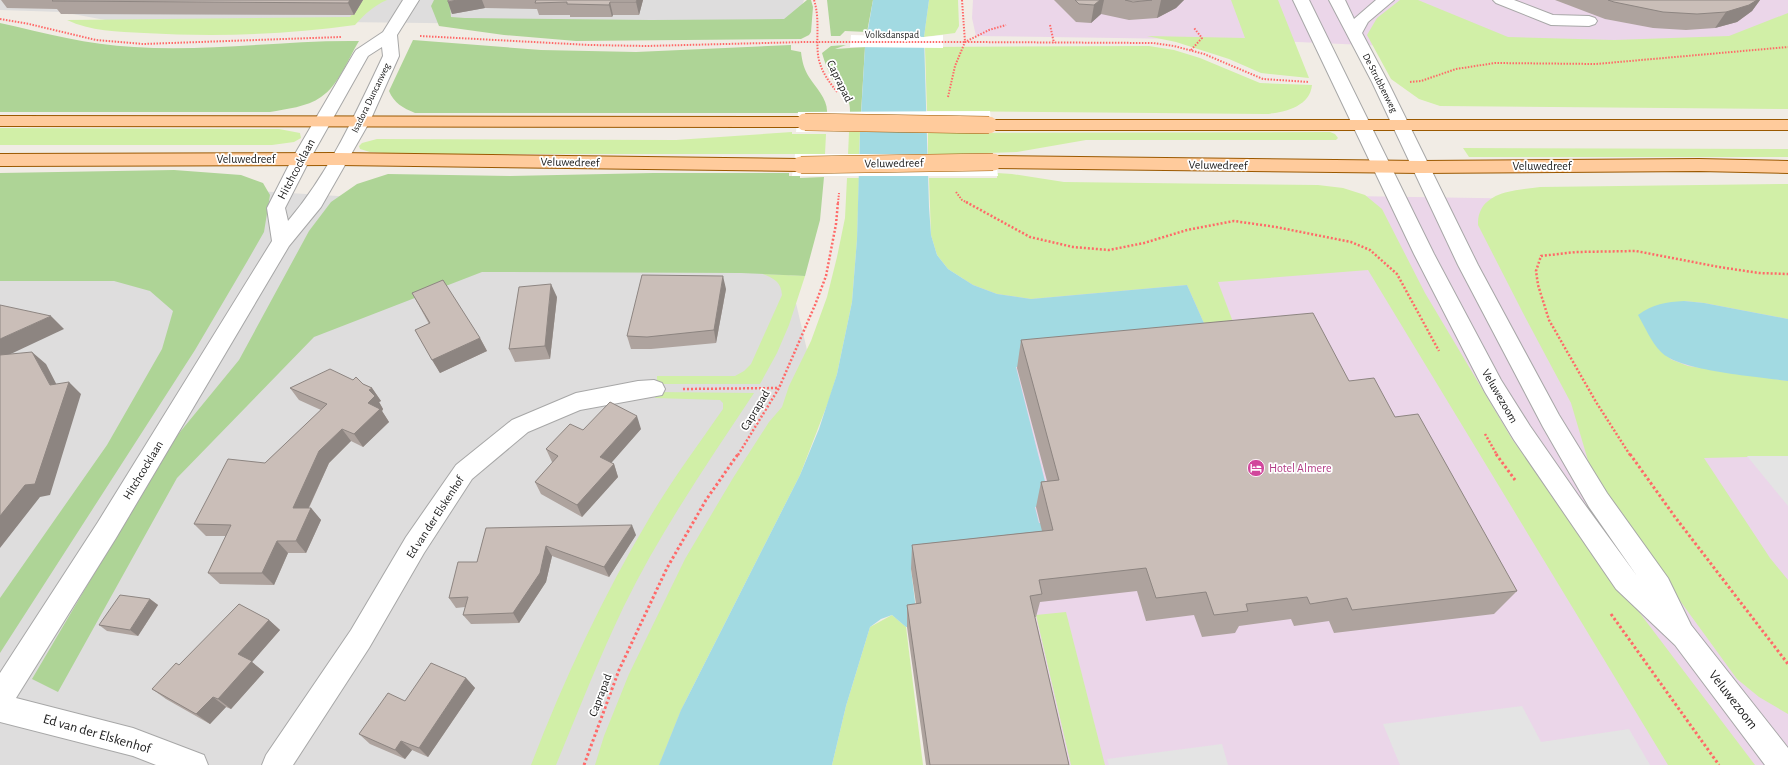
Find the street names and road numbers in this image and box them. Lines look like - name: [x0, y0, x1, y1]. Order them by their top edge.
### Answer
- street label: Volksdanspad: [865, 30, 919, 40]
- street label: De Strubbenweg: [1361, 52, 1399, 114]
- street label: Caprapad: [825, 58, 855, 104]
- street label: Isadora Duncanweg: [350, 62, 392, 134]
- street label: Hitchcocklaan: [275, 137, 317, 201]
- street label: Veluwedreef: [217, 153, 277, 165]
- street label: Veluwedreef: [540, 155, 601, 169]
- street label: Veluwedreef: [864, 156, 925, 170]
- street label: Veluwedreef: [1188, 158, 1249, 172]
- street label: Veluwedreef: [1513, 160, 1573, 172]
- street label: Veluwezoom: [1480, 367, 1520, 425]
- street label: Caprapad: [738, 388, 772, 432]
- street label: Hitchcocklaan: [121, 438, 165, 502]
- street label: Ed van der Elskenhof: [404, 473, 467, 560]
- street label: Veluwezoom: [1706, 668, 1760, 732]
- street label: Caprapad: [586, 672, 614, 718]
- street label: Ed van der Elskenhof: [42, 712, 153, 756]

